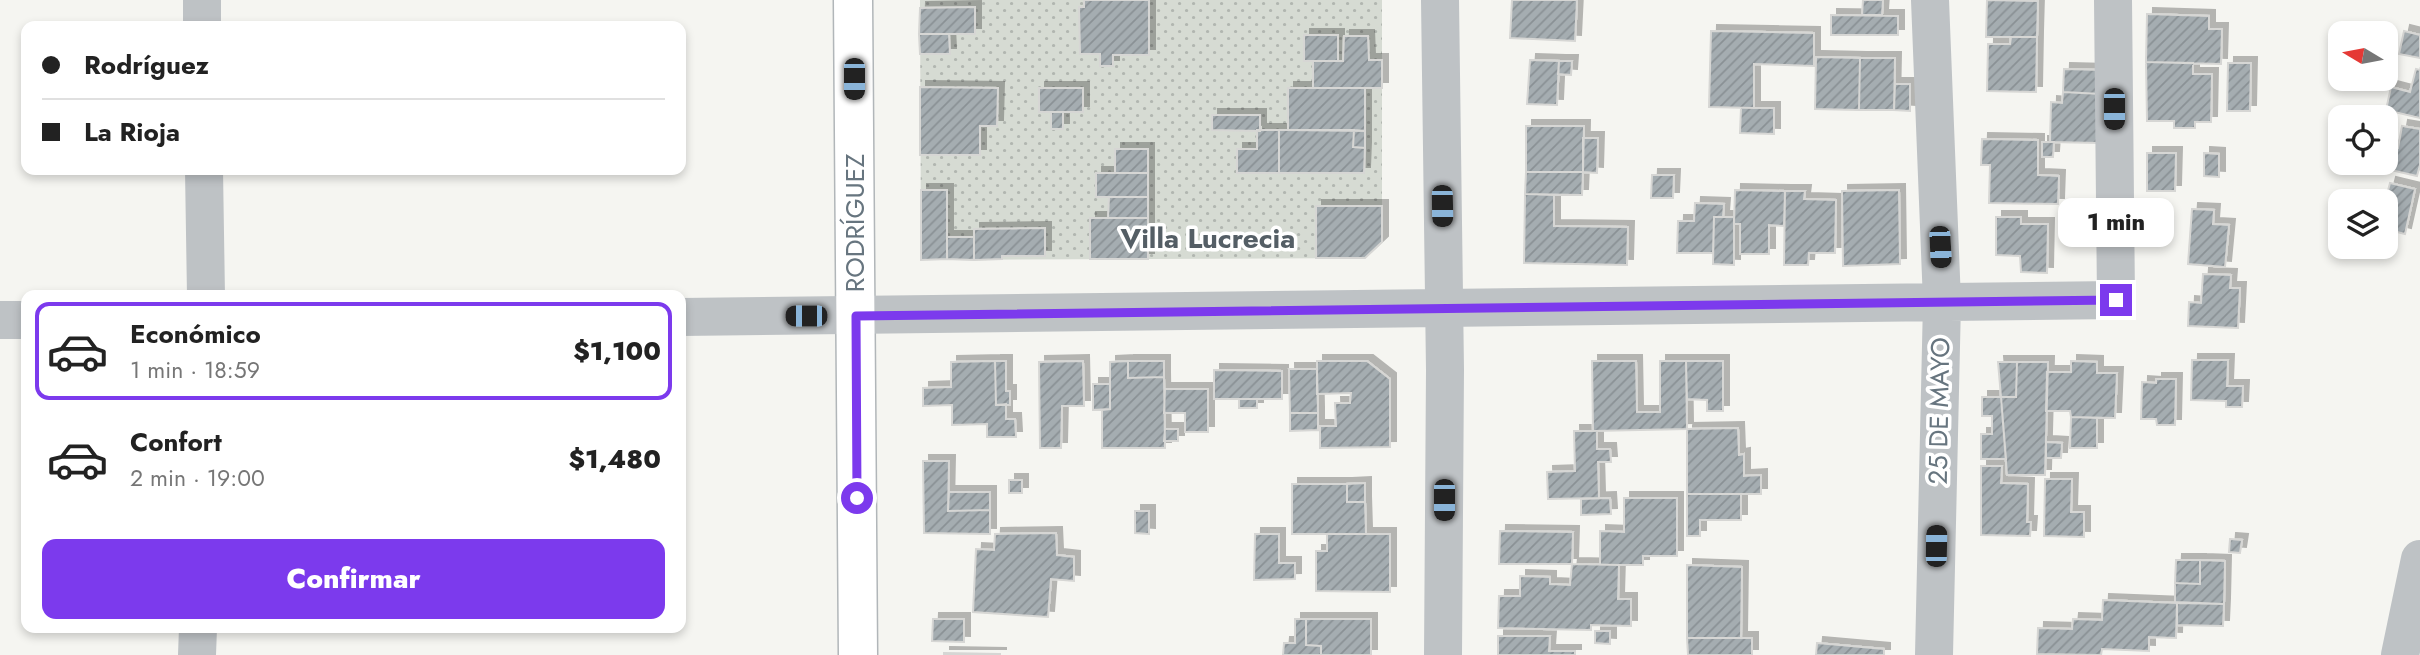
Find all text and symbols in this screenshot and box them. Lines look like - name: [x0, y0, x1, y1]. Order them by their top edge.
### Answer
- north arrow: [2328, 21, 2398, 91]
- map controls: [2328, 21, 2398, 259]
- text: Rodríguez: [84, 46, 209, 84]
- car: [844, 58, 865, 100]
- car: [2104, 88, 2125, 130]
- button: locate: [2328, 105, 2398, 175]
- text: La Rioja: [84, 113, 180, 151]
- street label: RODRÍGUEZ: [836, 154, 874, 292]
- car: [1432, 185, 1453, 227]
- button: layers: [2328, 189, 2398, 259]
- callout: 1 min: [2058, 198, 2174, 247]
- text: 1 min: [2087, 205, 2145, 239]
- district label: Villa Lucrecia: [1120, 218, 1295, 259]
- car: [1929, 225, 1952, 269]
- route end: [2100, 284, 2132, 316]
- car: [786, 306, 828, 327]
- text: Económico: [130, 315, 261, 353]
- icon: car: [46, 320, 109, 383]
- text: $1,100: [573, 332, 661, 370]
- street label: 25 DE MAYO: [1919, 337, 1959, 485]
- text: 1 min · 18:59: [130, 353, 260, 387]
- text: Confort: [130, 423, 222, 461]
- icon: car: [46, 428, 109, 491]
- text: $1,480: [569, 440, 661, 478]
- text: 2 min · 19:00: [130, 461, 265, 495]
- car: [1434, 479, 1455, 521]
- route start: [841, 482, 873, 514]
- car: [1926, 525, 1947, 567]
- button: Confirmar: [42, 539, 665, 619]

